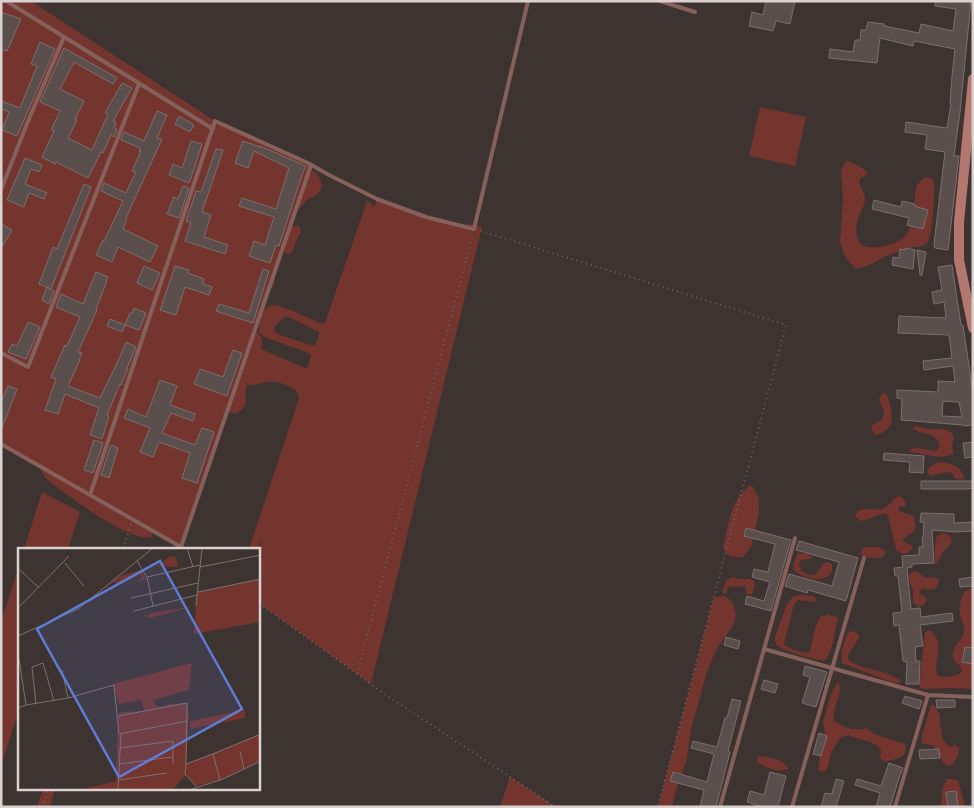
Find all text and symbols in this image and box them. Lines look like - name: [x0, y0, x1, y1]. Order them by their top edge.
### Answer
- inset map: [18, 548, 260, 790]

